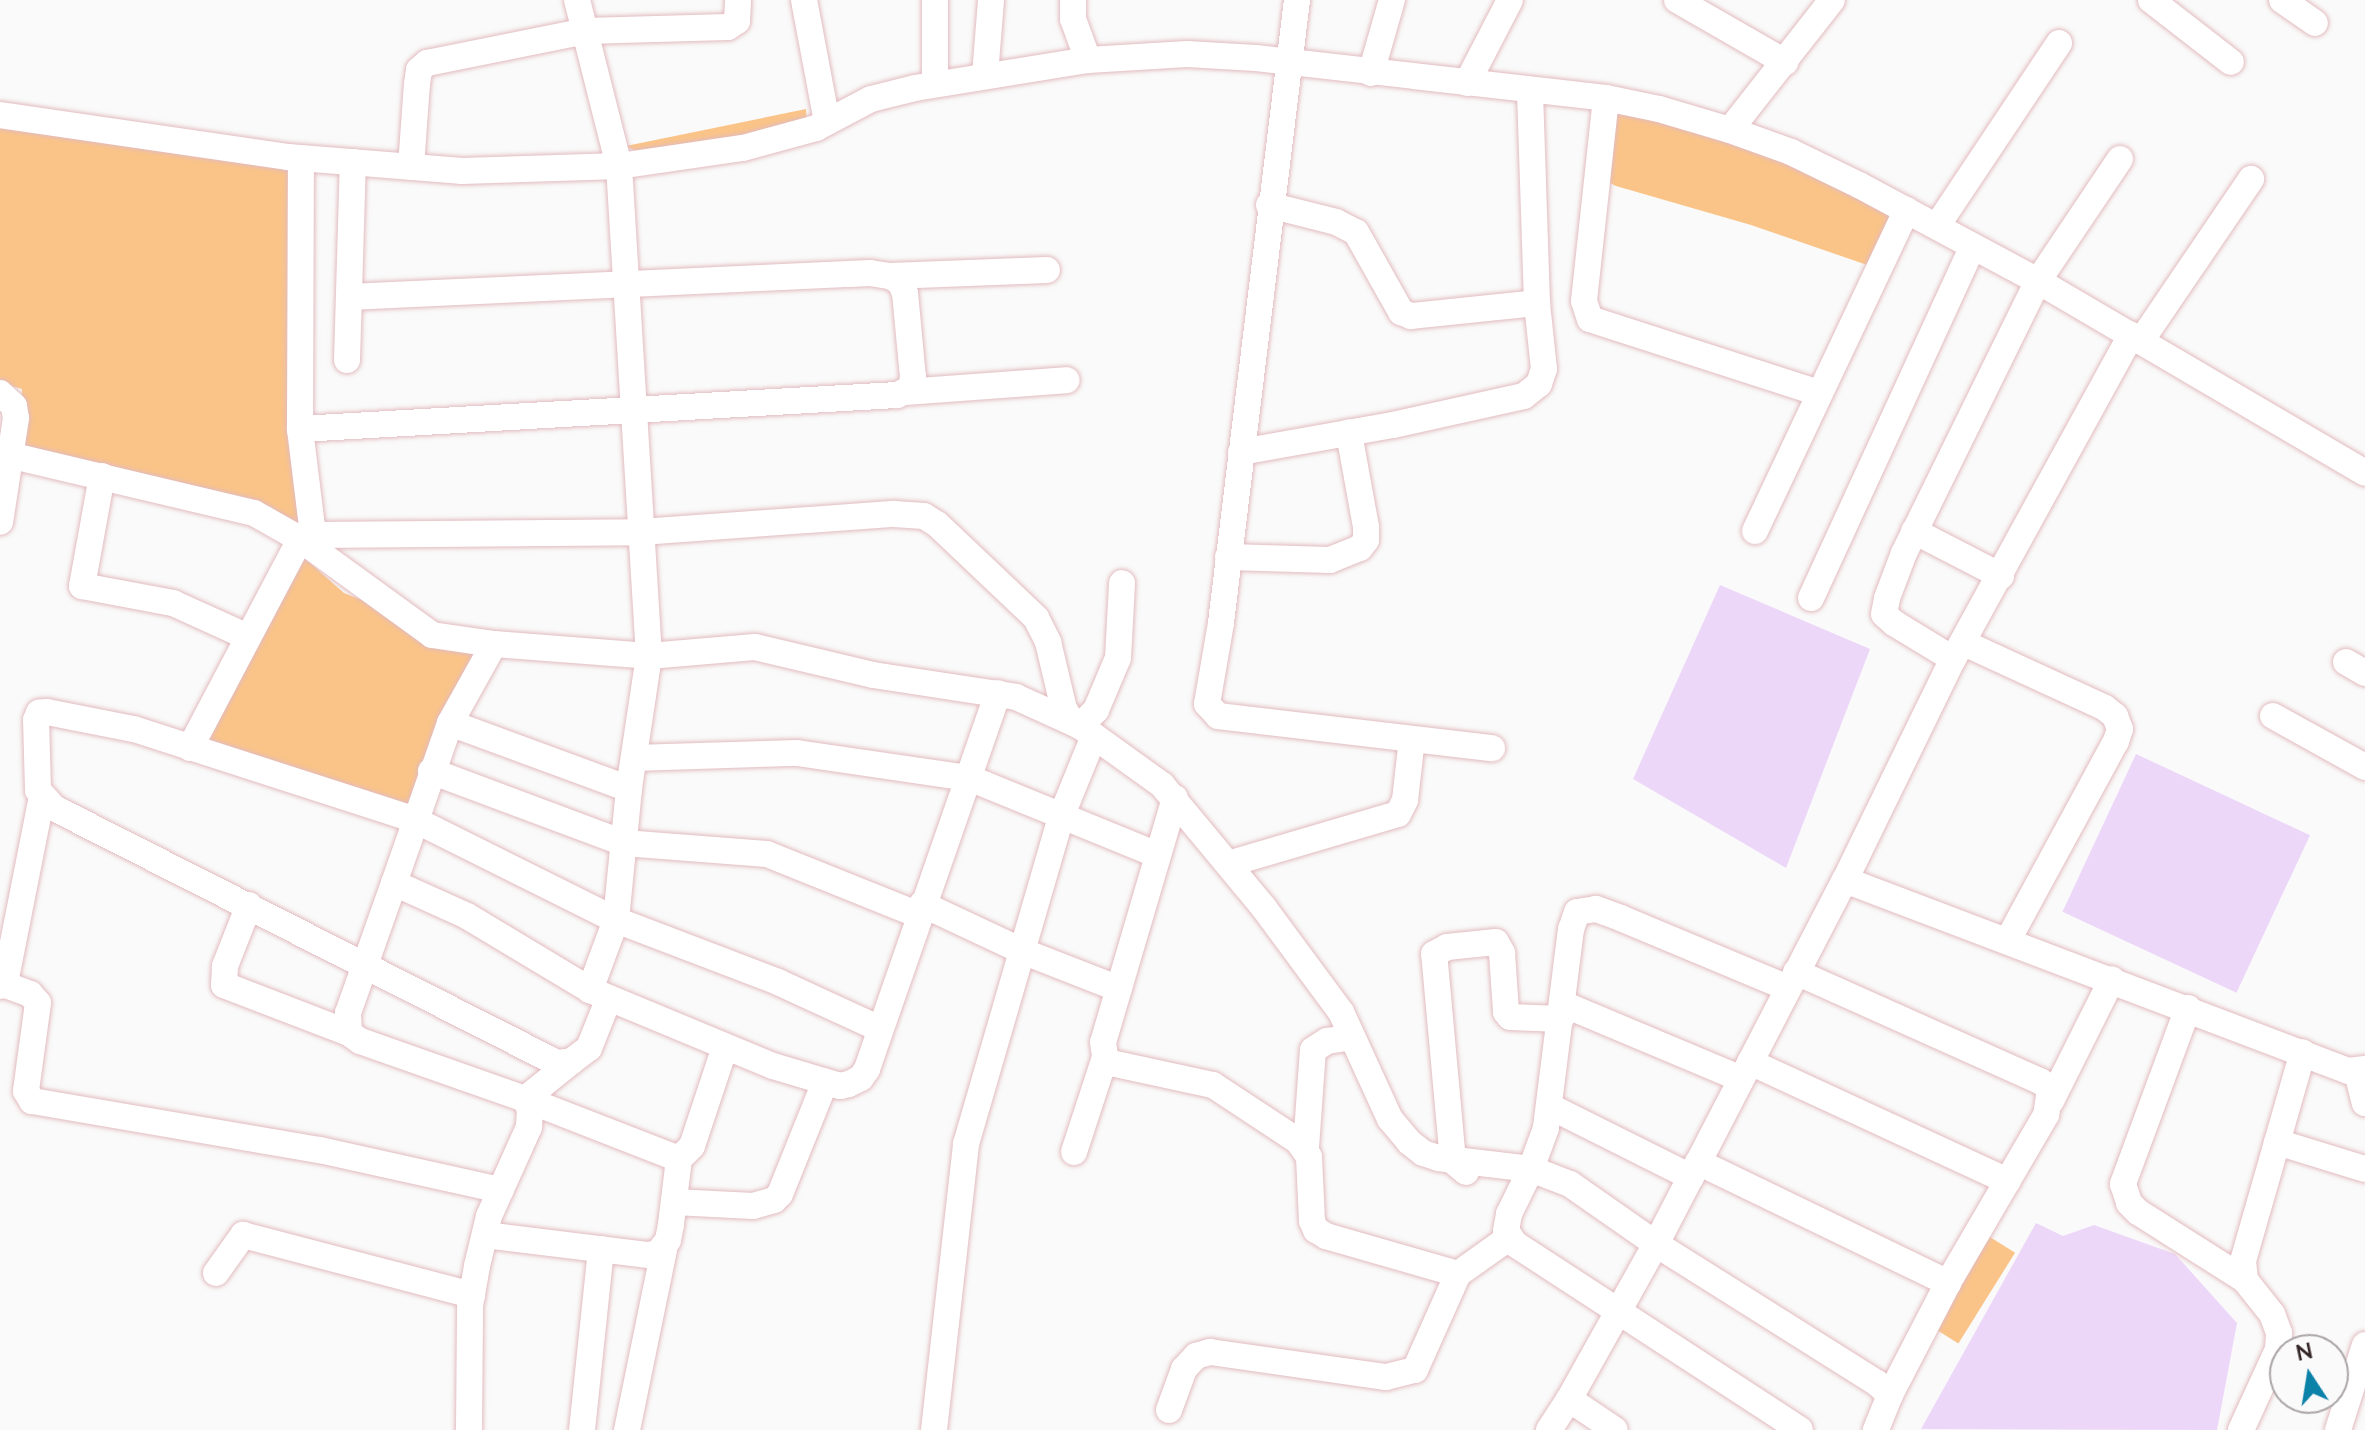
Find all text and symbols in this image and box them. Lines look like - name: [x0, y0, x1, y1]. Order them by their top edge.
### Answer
- north arrow: [2269, 1334, 2349, 1414]
- text: N: [2293, 1336, 2316, 1369]

